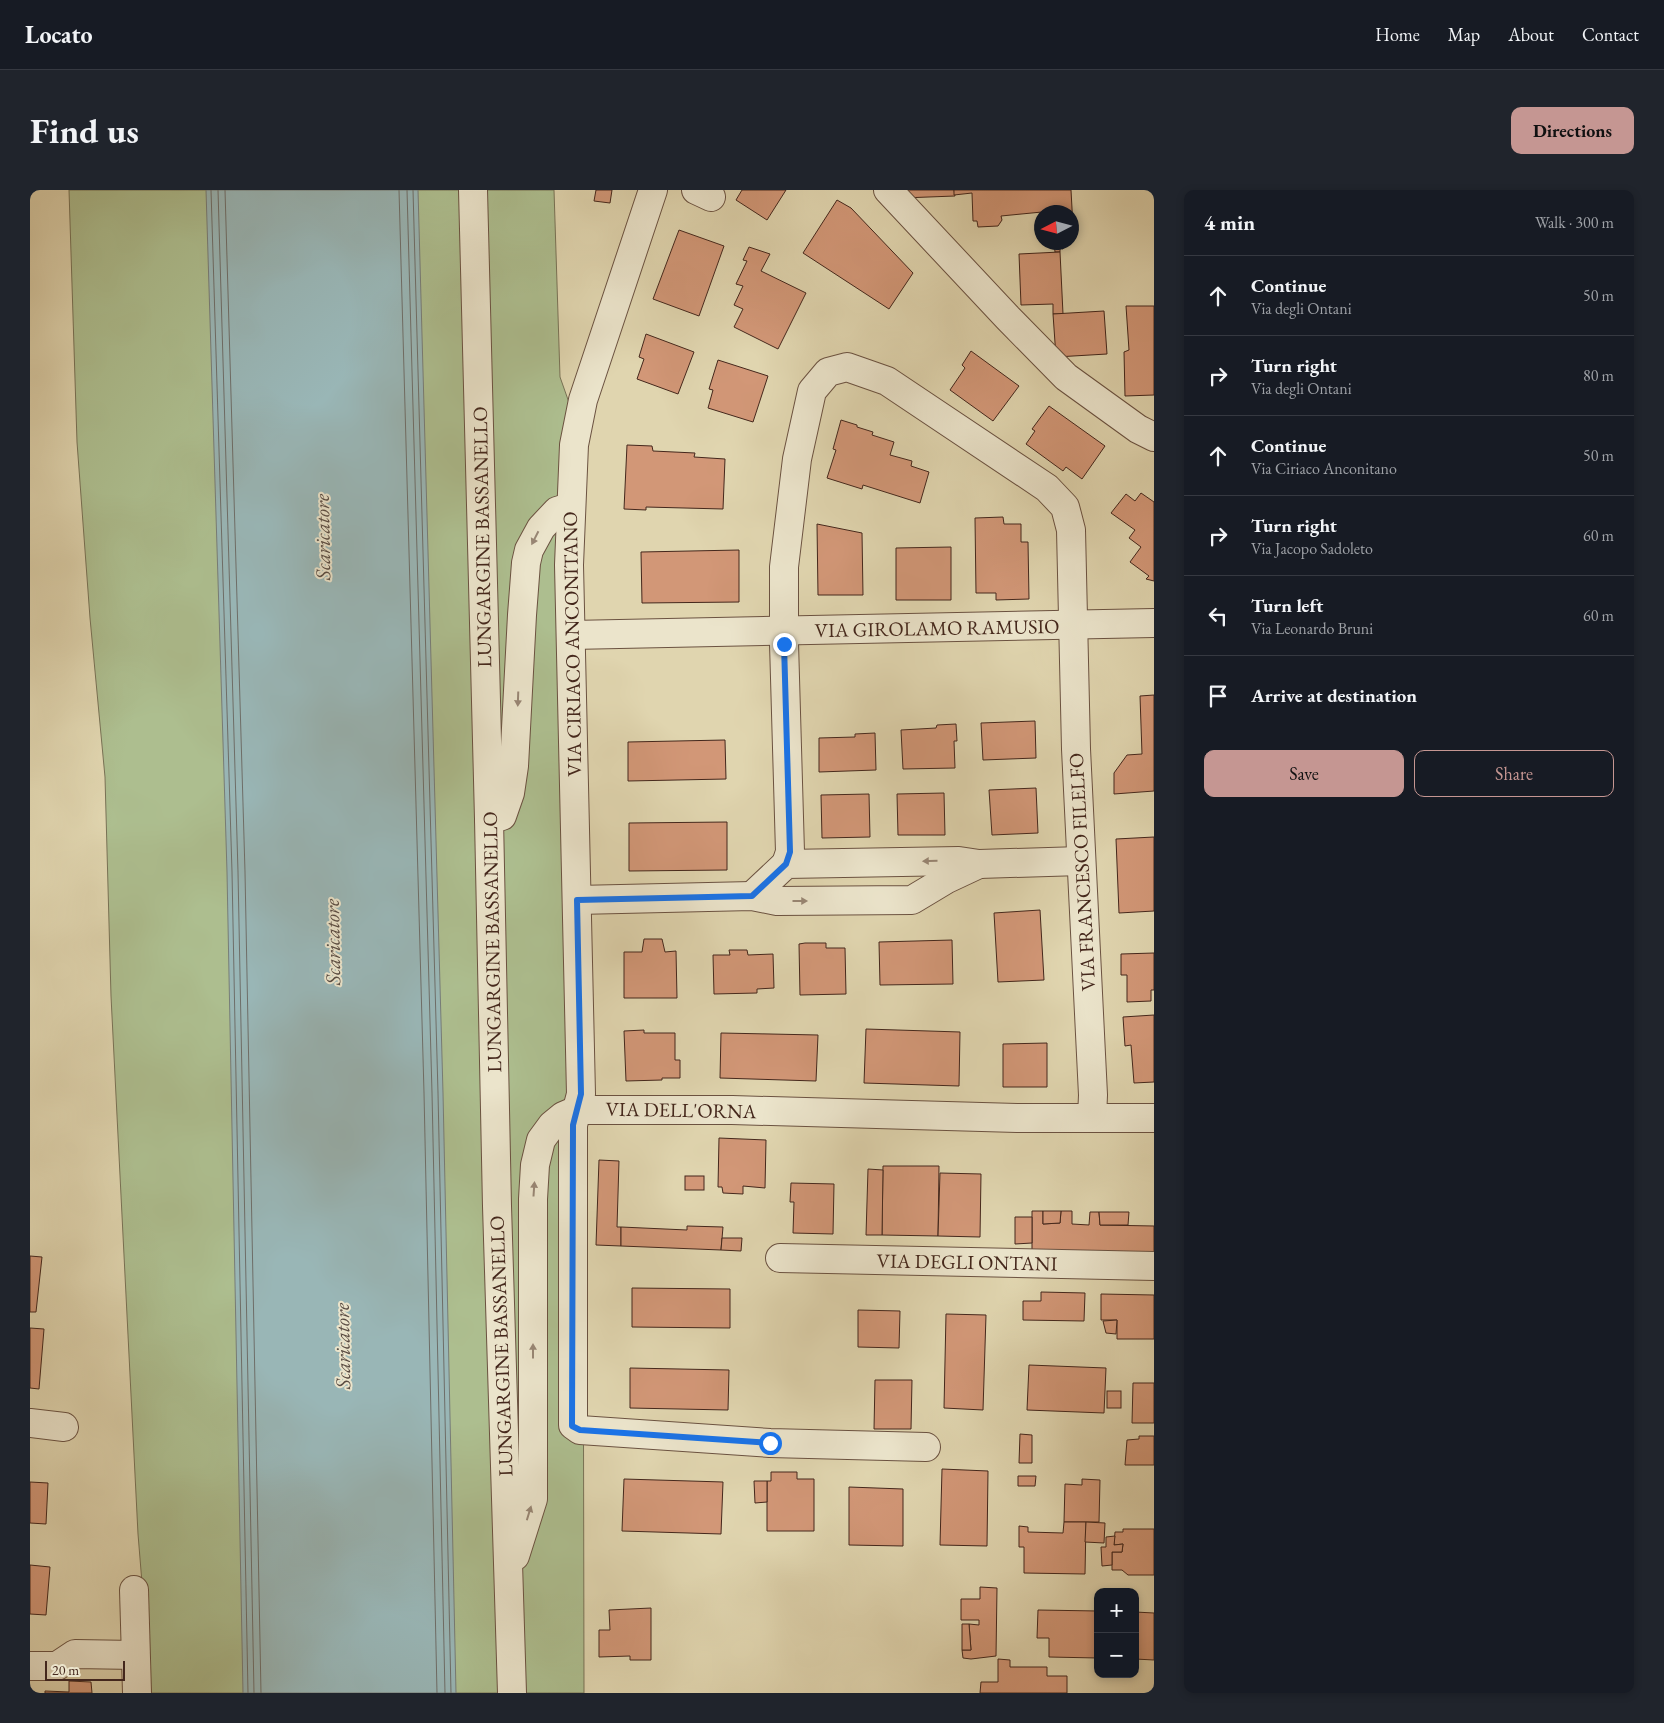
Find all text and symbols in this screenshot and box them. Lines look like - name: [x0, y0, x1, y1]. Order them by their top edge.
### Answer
- text: Locato: [25, 19, 93, 50]
- text: Home: [1375, 23, 1420, 46]
- text: Map: [1448, 23, 1480, 46]
- text: About: [1508, 23, 1554, 46]
- text: Contact: [1582, 23, 1639, 46]
- button: Directions: [1511, 107, 1634, 154]
- text: Find us: [30, 108, 139, 153]
- north arrow: [1034, 205, 1079, 250]
- text: 4 min: [1204, 209, 1255, 236]
- text: Walk · 300 m: [1535, 212, 1614, 233]
- text: Continue: [1251, 273, 1326, 298]
- icon: ahead: [1204, 282, 1232, 310]
- text: 50 m: [1583, 285, 1614, 306]
- text: Via degli Ontani: [1251, 298, 1352, 319]
- text: Turn right: [1251, 353, 1337, 378]
- icon: right: [1204, 362, 1232, 390]
- text: 80 m: [1583, 365, 1614, 386]
- text: Via degli Ontani: [1251, 378, 1352, 399]
- street label: LUNGARGINE BASSANELLO: [467, 406, 497, 668]
- text: Continue: [1251, 433, 1326, 458]
- icon: ahead: [1204, 442, 1232, 470]
- text: 50 m: [1583, 445, 1614, 466]
- text: Via Ciriaco Anconitano: [1251, 458, 1397, 479]
- water label: Scaricatore: [308, 493, 336, 581]
- street label: VIA CIRIACO ANCONITANO: [557, 511, 587, 777]
- text: Turn right: [1251, 513, 1337, 538]
- icon: right: [1204, 522, 1232, 550]
- text: 60 m: [1583, 525, 1614, 546]
- one-way arrow: [531, 531, 539, 545]
- text: Via Jacopo Sadoleto: [1251, 538, 1373, 559]
- text: Turn left: [1251, 593, 1323, 618]
- icon: left: [1204, 602, 1232, 630]
- text: 60 m: [1583, 605, 1614, 626]
- street label: VIA GIROLAMO RAMUSIO: [814, 613, 1060, 643]
- text: Via Leonardo Bruni: [1251, 618, 1373, 639]
- route end: [773, 633, 796, 656]
- icon: arrive: [1204, 682, 1232, 710]
- text: Arrive at destination: [1251, 683, 1417, 708]
- one-way arrow: [514, 691, 522, 707]
- button: Save: [1204, 750, 1404, 797]
- button: Share: [1414, 750, 1614, 797]
- street label: VIA FRANCESCO FILELFO: [1063, 752, 1101, 992]
- street label: LUNGARGINE BASSANELLO: [477, 811, 507, 1073]
- one-way arrow: [922, 857, 938, 865]
- one-way arrow: [792, 897, 808, 905]
- water label: Scaricatore: [318, 898, 346, 986]
- street label: VIA DELL'ORNA: [605, 1096, 757, 1124]
- one-way arrow: [530, 1180, 538, 1196]
- street label: LUNGARGINE BASSANELLO: [483, 1215, 519, 1477]
- street label: VIA DEGLI ONTANI: [876, 1247, 1058, 1277]
- water label: Scaricatore: [328, 1302, 356, 1390]
- one-way arrow: [529, 1343, 537, 1359]
- route start: [759, 1432, 782, 1455]
- one-way arrow: [525, 1505, 533, 1520]
- map controls: [1094, 1588, 1139, 1678]
- button: +: [1094, 1588, 1139, 1633]
- button: −: [1094, 1633, 1139, 1678]
- scale bar: [45, 1658, 125, 1681]
- text: 20 m: [52, 1661, 79, 1679]

